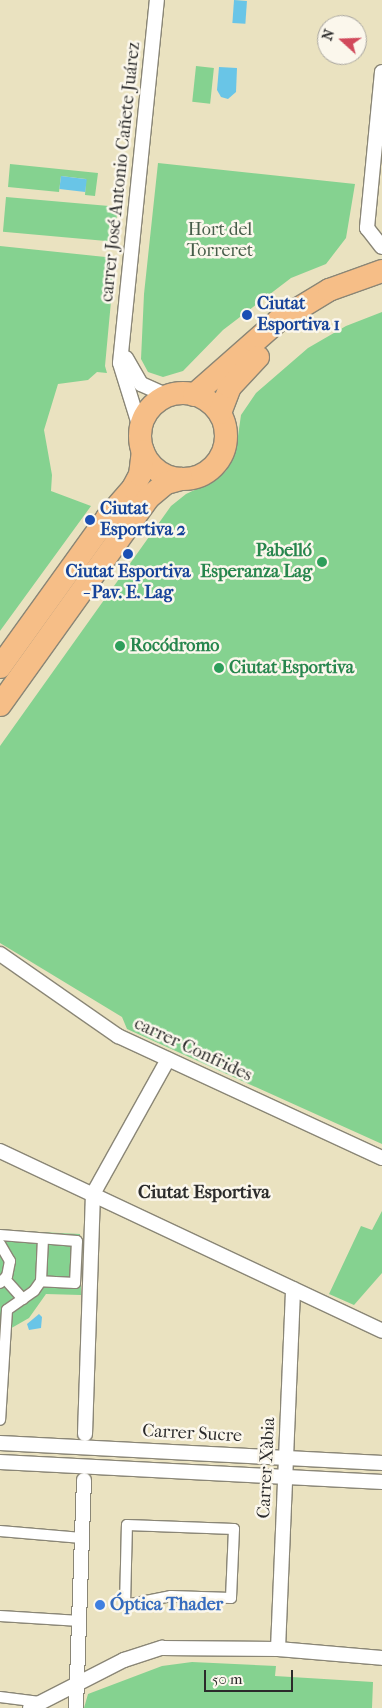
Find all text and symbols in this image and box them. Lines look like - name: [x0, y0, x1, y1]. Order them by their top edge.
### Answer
- north arrow: [317, 15, 367, 65]
- text: N: [319, 27, 338, 43]
- street label: carrer José Antonio Cañete Juárez: [97, 41, 145, 303]
- park label: Hort del Torreret: [187, 220, 253, 262]
- place label: Ciutat Esportiva 1: [257, 294, 340, 336]
- marker: Ciutat Esportiva 1: [241, 309, 253, 321]
- place label: Ciutat Esportiva 2: [100, 499, 186, 542]
- marker: Ciutat Esportiva 2: [84, 514, 96, 526]
- place label: Pabelló Esperanza Lag: [200, 541, 312, 584]
- marker: Ciutat Esportiva - Pav. E. Lag: [122, 548, 134, 560]
- marker: Pabelló Esperanza Lag: [316, 556, 328, 568]
- place label: Ciutat Esportiva - Pav. E. Lag: [65, 562, 191, 604]
- place label: Rocódromo: [130, 635, 219, 657]
- marker: Rocódromo: [114, 640, 126, 652]
- place label: Ciutat Esportiva: [229, 657, 354, 679]
- marker: Ciutat Esportiva: [213, 662, 225, 674]
- street label: carrer Confrides: [131, 1013, 255, 1087]
- district label: Ciutat Esportiva: [138, 1182, 270, 1204]
- street label: Carrer Xàbia: [254, 1417, 280, 1519]
- street label: Carrer Sucre: [142, 1421, 242, 1447]
- place label: Óptica Thader: [110, 1594, 223, 1616]
- marker: Óptica Thader: [94, 1599, 106, 1611]
- scale bar: [207, 1660, 296, 1692]
- text: 50 m: [212, 1670, 242, 1688]

